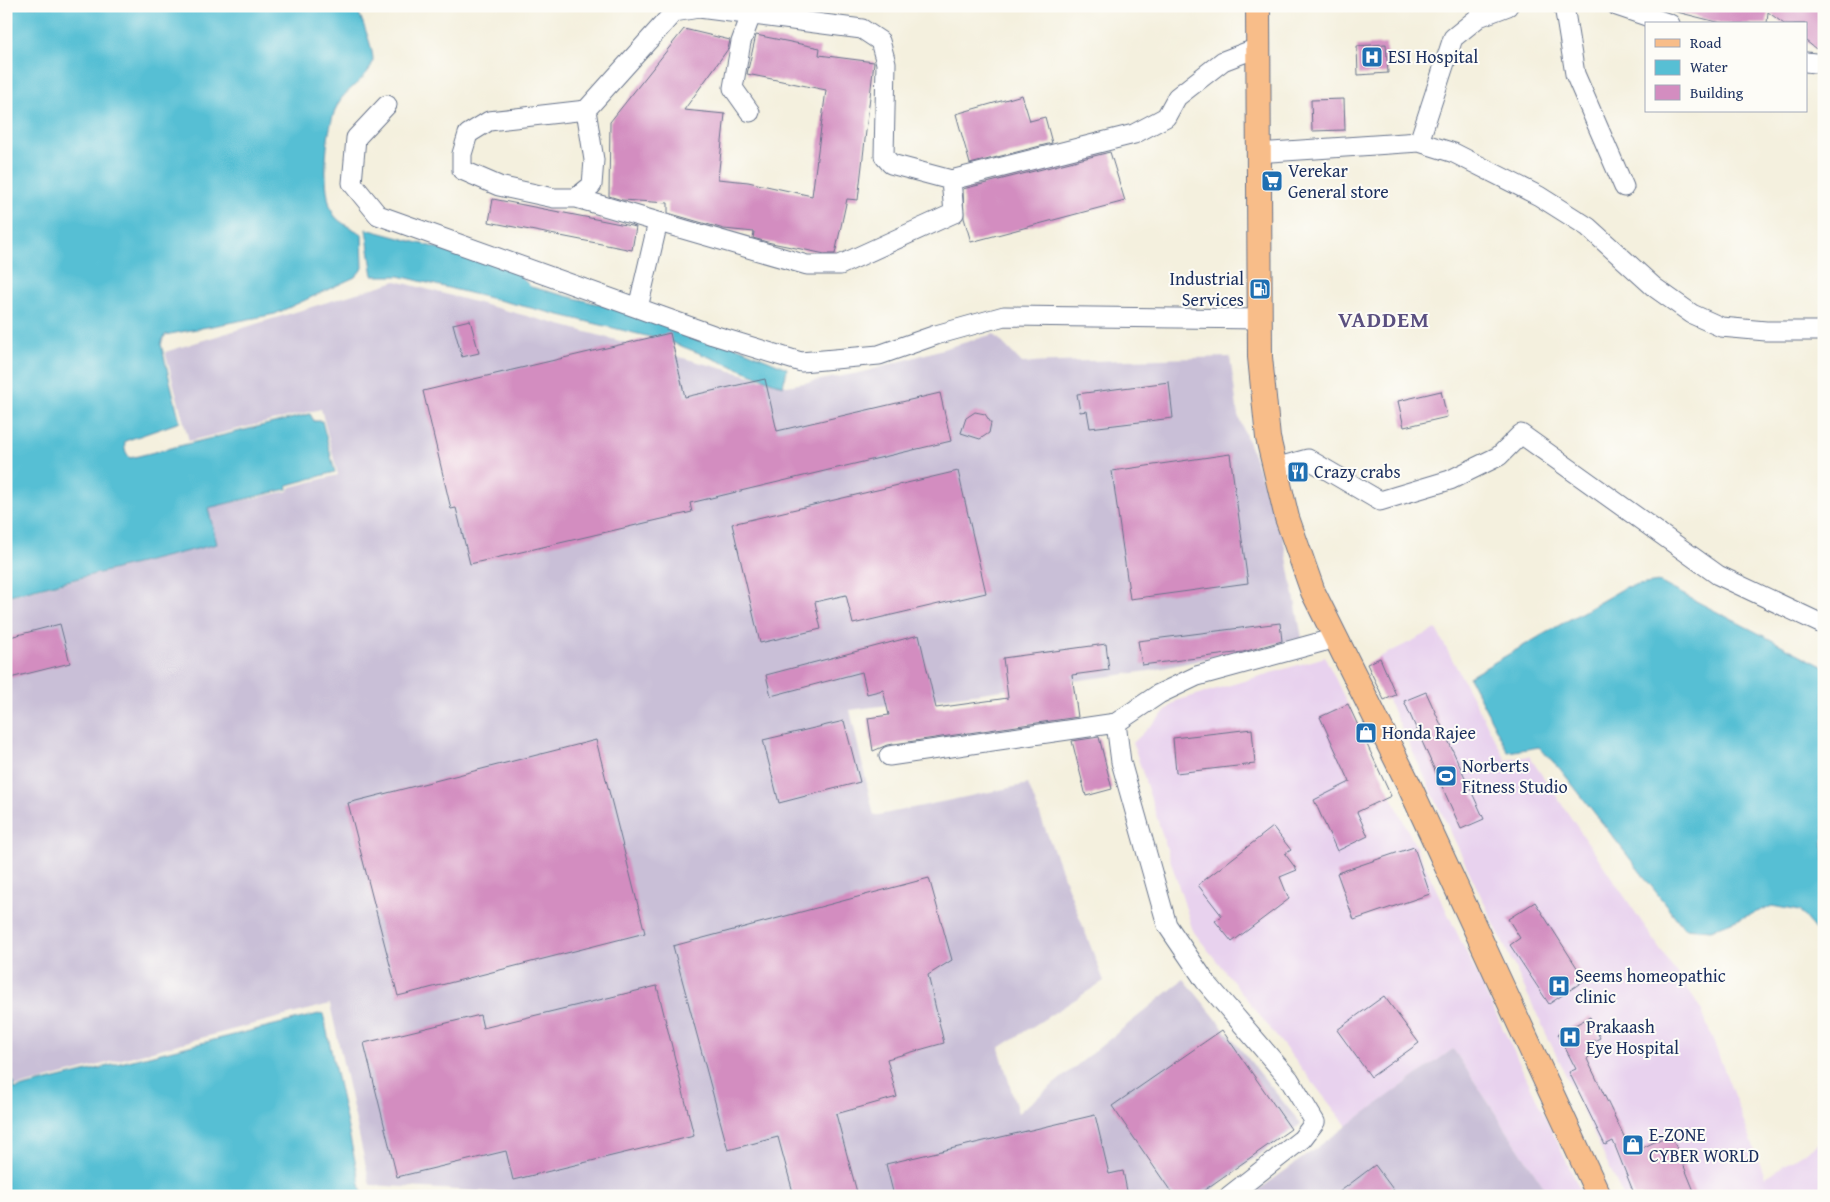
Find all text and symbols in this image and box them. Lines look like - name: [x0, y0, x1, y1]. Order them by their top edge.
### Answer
- legend: [1645, 22, 1808, 112]
- text: Road: [1690, 32, 1721, 53]
- place label: ESI Hospital: [1388, 43, 1478, 70]
- hospital icon: ESI Hospital: [1360, 45, 1384, 69]
- text: Water: [1690, 56, 1728, 77]
- text: Building: [1690, 82, 1744, 103]
- place label: Verekar General store: [1288, 157, 1389, 205]
- supermarket icon: Verekar General store: [1260, 169, 1284, 193]
- place label: Industrial Services: [1169, 265, 1244, 313]
- fuel station icon: Industrial Services: [1248, 277, 1272, 301]
- district label: VADDEM: [1338, 303, 1430, 335]
- place label: Crazy crabs: [1314, 458, 1401, 485]
- restaurant icon: Crazy crabs: [1286, 460, 1310, 484]
- place label: Honda Rajee: [1382, 719, 1476, 746]
- shop icon: Honda Rajee: [1354, 721, 1378, 745]
- place label: Norberts Fitness Studio: [1462, 752, 1568, 800]
- sports icon: Norberts Fitness Studio: [1434, 764, 1458, 788]
- place label: Seems homeopathic clinic: [1575, 962, 1726, 1010]
- hospital icon: Seems homeopathic clinic: [1547, 974, 1571, 998]
- place label: Prakaash Eye Hospital: [1586, 1013, 1679, 1061]
- hospital icon: Prakaash Eye Hospital: [1558, 1025, 1582, 1049]
- place label: E-ZONE CYBER WORLD: [1649, 1121, 1759, 1169]
- shop icon: E-ZONE CYBER WORLD: [1621, 1133, 1645, 1157]

